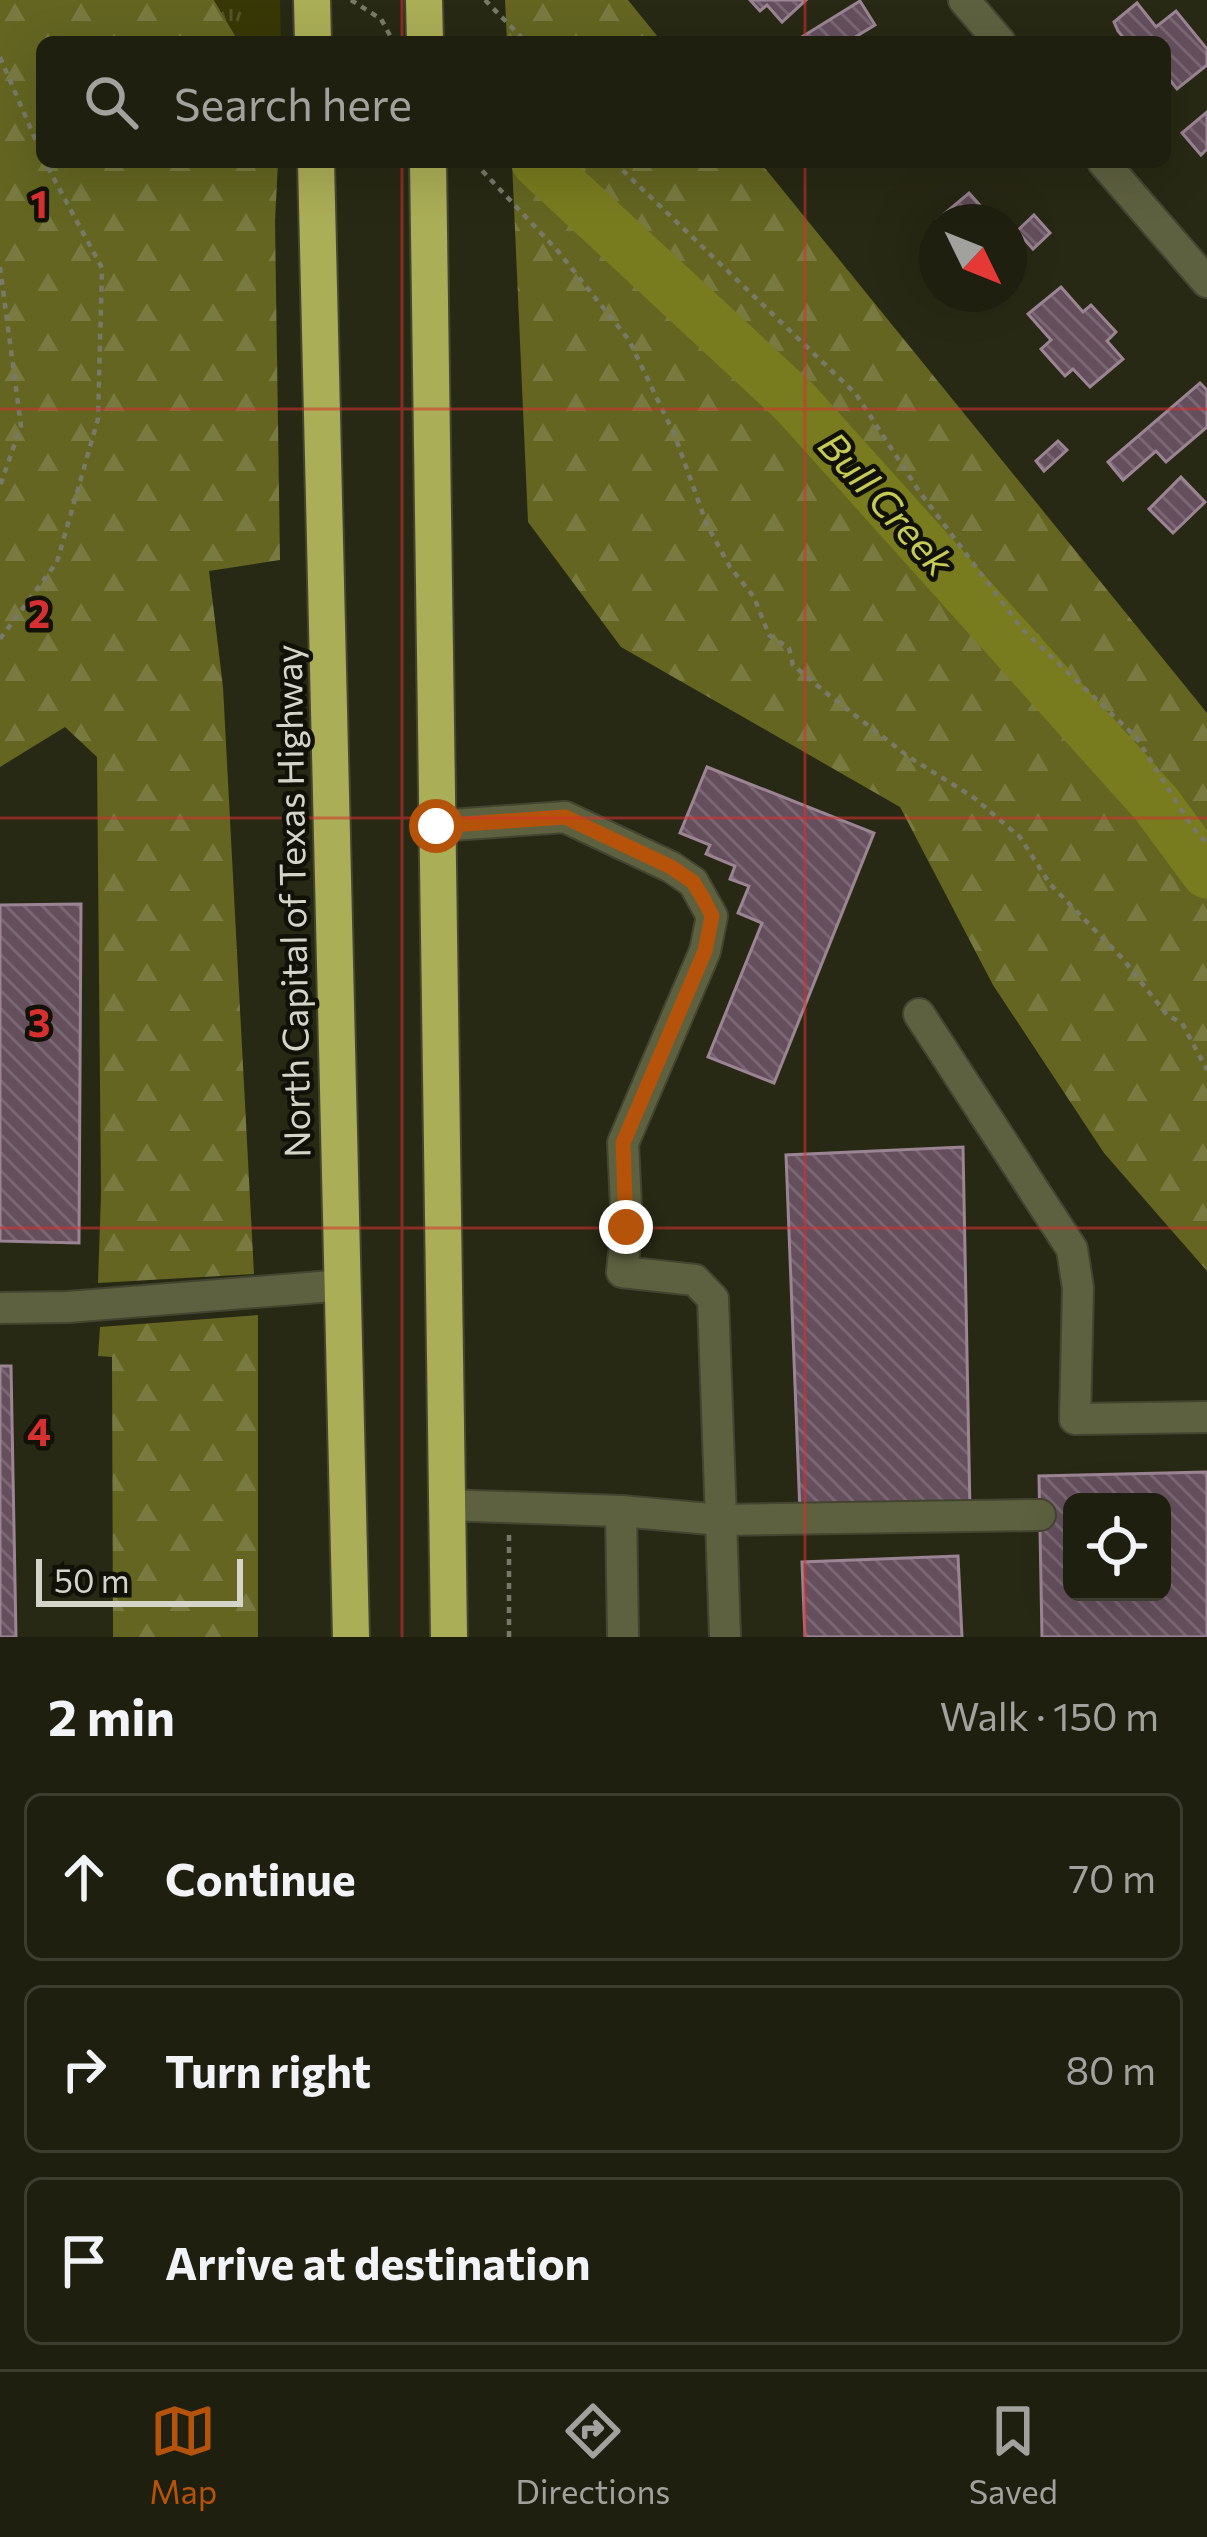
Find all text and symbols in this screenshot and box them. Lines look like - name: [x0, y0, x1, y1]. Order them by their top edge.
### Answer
- search box: [36, 36, 1171, 168]
- icon: search: [78, 69, 144, 135]
- text: Search here: [174, 75, 412, 130]
- text: 1: [30, 178, 48, 226]
- north arrow: [919, 204, 1027, 312]
- water label: Bull Creek: [810, 420, 965, 586]
- text: 2: [28, 588, 50, 636]
- street label: North Capital of Texas Highway: [265, 644, 317, 1158]
- route start: [409, 799, 463, 853]
- text: 3: [28, 997, 50, 1045]
- route end: [599, 1200, 653, 1254]
- text: 4: [27, 1406, 51, 1454]
- map controls: [1063, 1493, 1171, 1601]
- button: locate: [1063, 1493, 1171, 1601]
- scale bar: [36, 1553, 243, 1606]
- text: 50 m: [54, 1559, 130, 1600]
- text: 2 min: [48, 1684, 175, 1747]
- text: Walk · 150 m: [940, 1691, 1159, 1739]
- icon: ahead: [51, 1844, 117, 1910]
- text: Continue: [165, 1850, 356, 1905]
- text: 70 m: [1069, 1853, 1156, 1901]
- icon: right: [51, 2036, 117, 2102]
- text: Turn right: [165, 2042, 371, 2097]
- text: 80 m: [1065, 2045, 1156, 2093]
- icon: arrive: [51, 2228, 117, 2294]
- text: Arrive at destination: [165, 2234, 591, 2289]
- tab: Map: [149, 2398, 217, 2511]
- tab: Directions: [516, 2398, 670, 2511]
- tab: Saved: [969, 2398, 1058, 2511]

